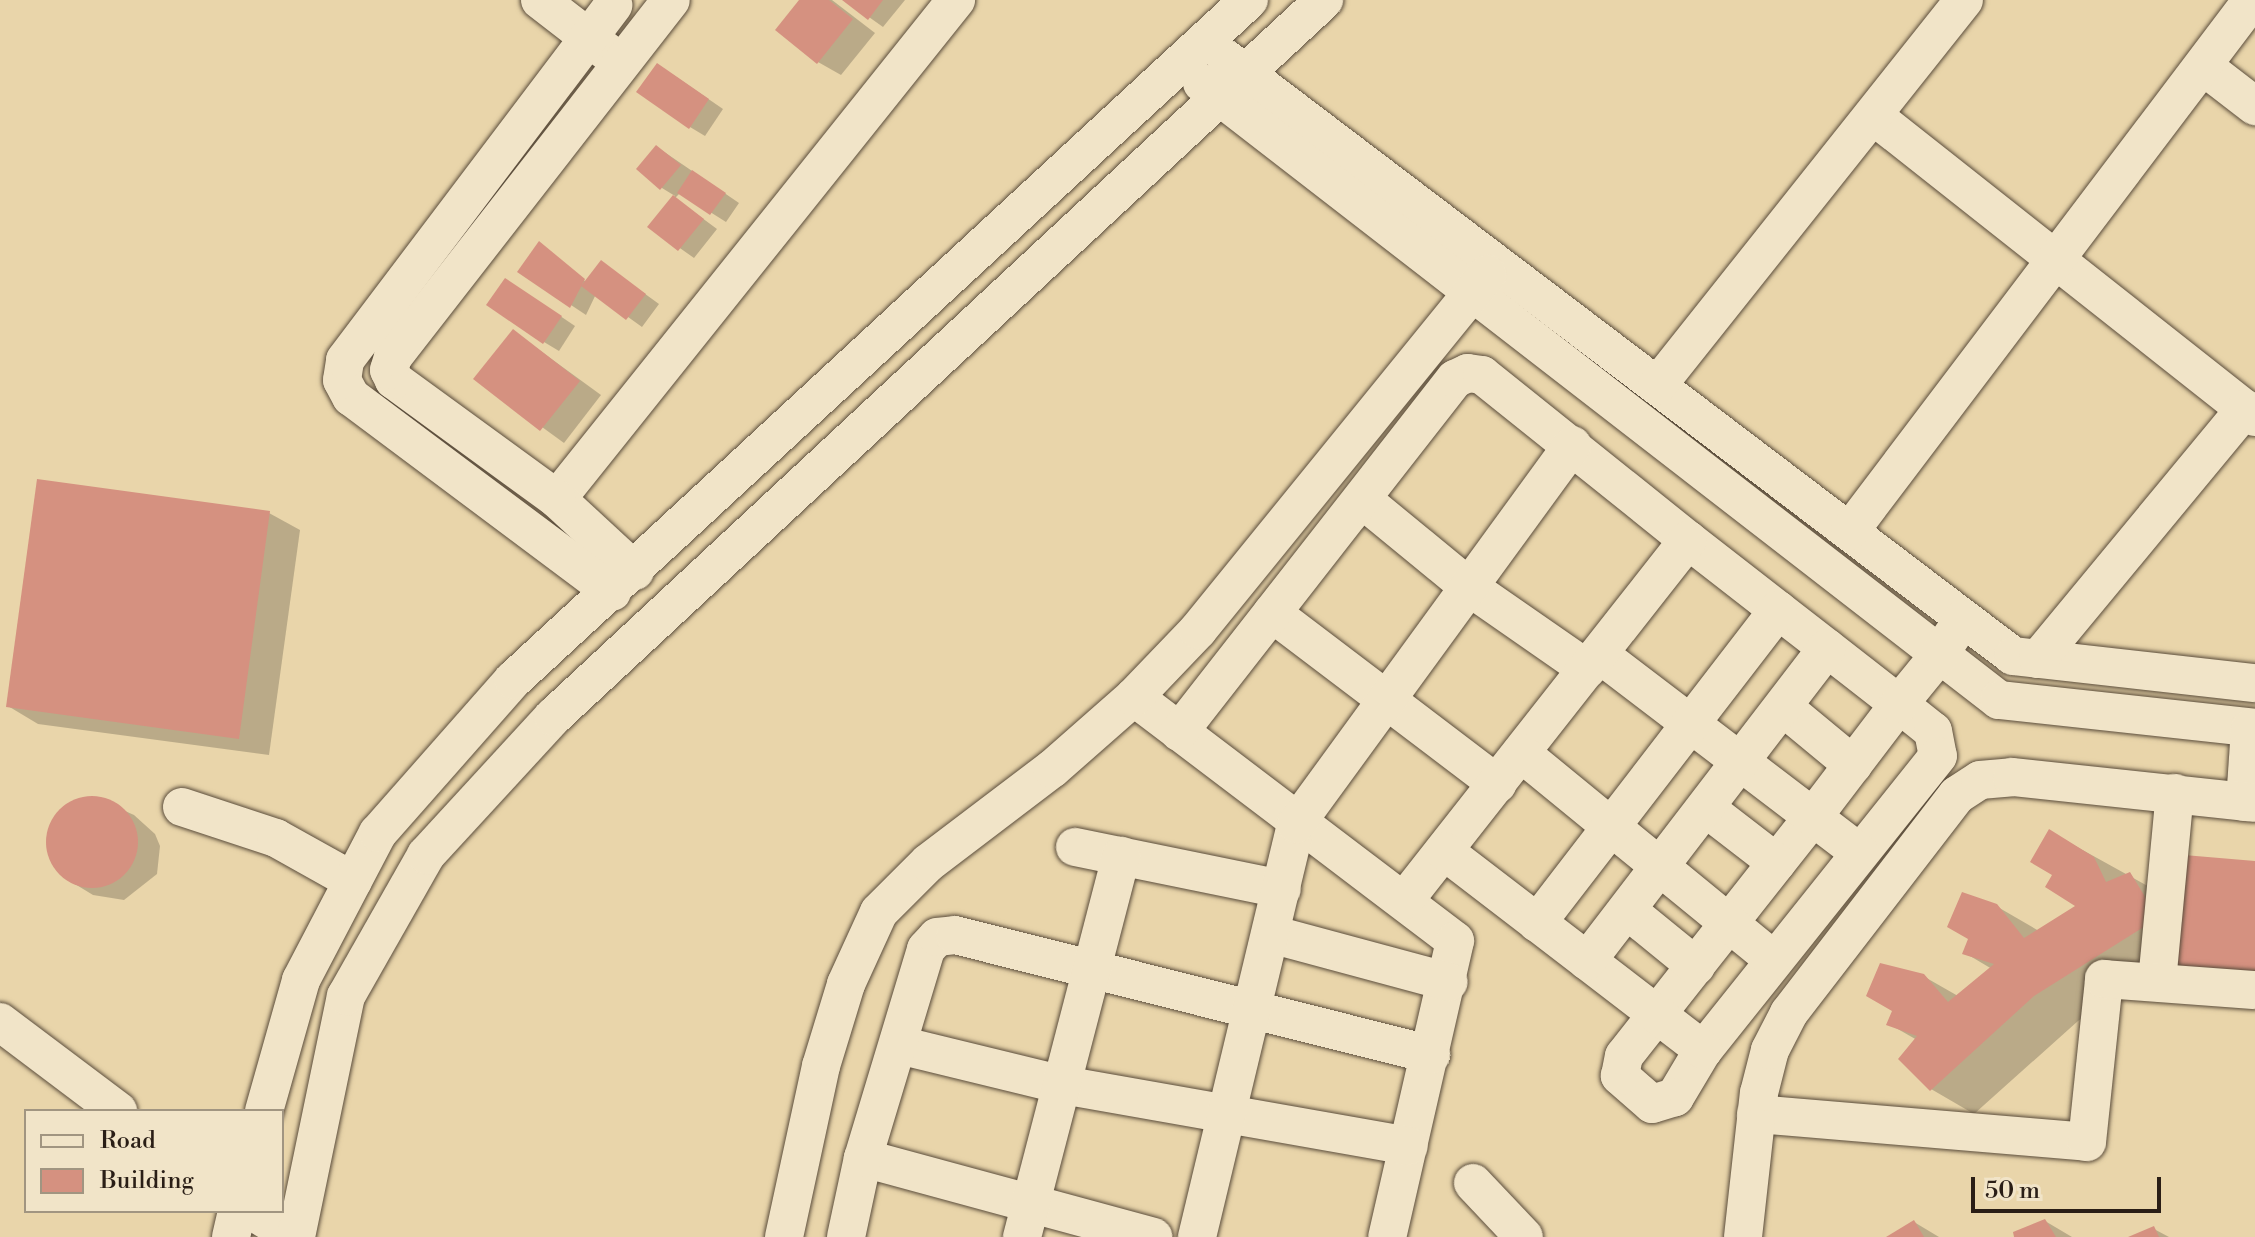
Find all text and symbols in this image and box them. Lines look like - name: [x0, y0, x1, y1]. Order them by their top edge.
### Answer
- legend: [24, 1109, 284, 1213]
- text: Road: [100, 1126, 156, 1156]
- scale bar: [1975, 1161, 2165, 1211]
- text: Building: [100, 1166, 194, 1196]
- text: 50 m: [1985, 1176, 2040, 1206]

